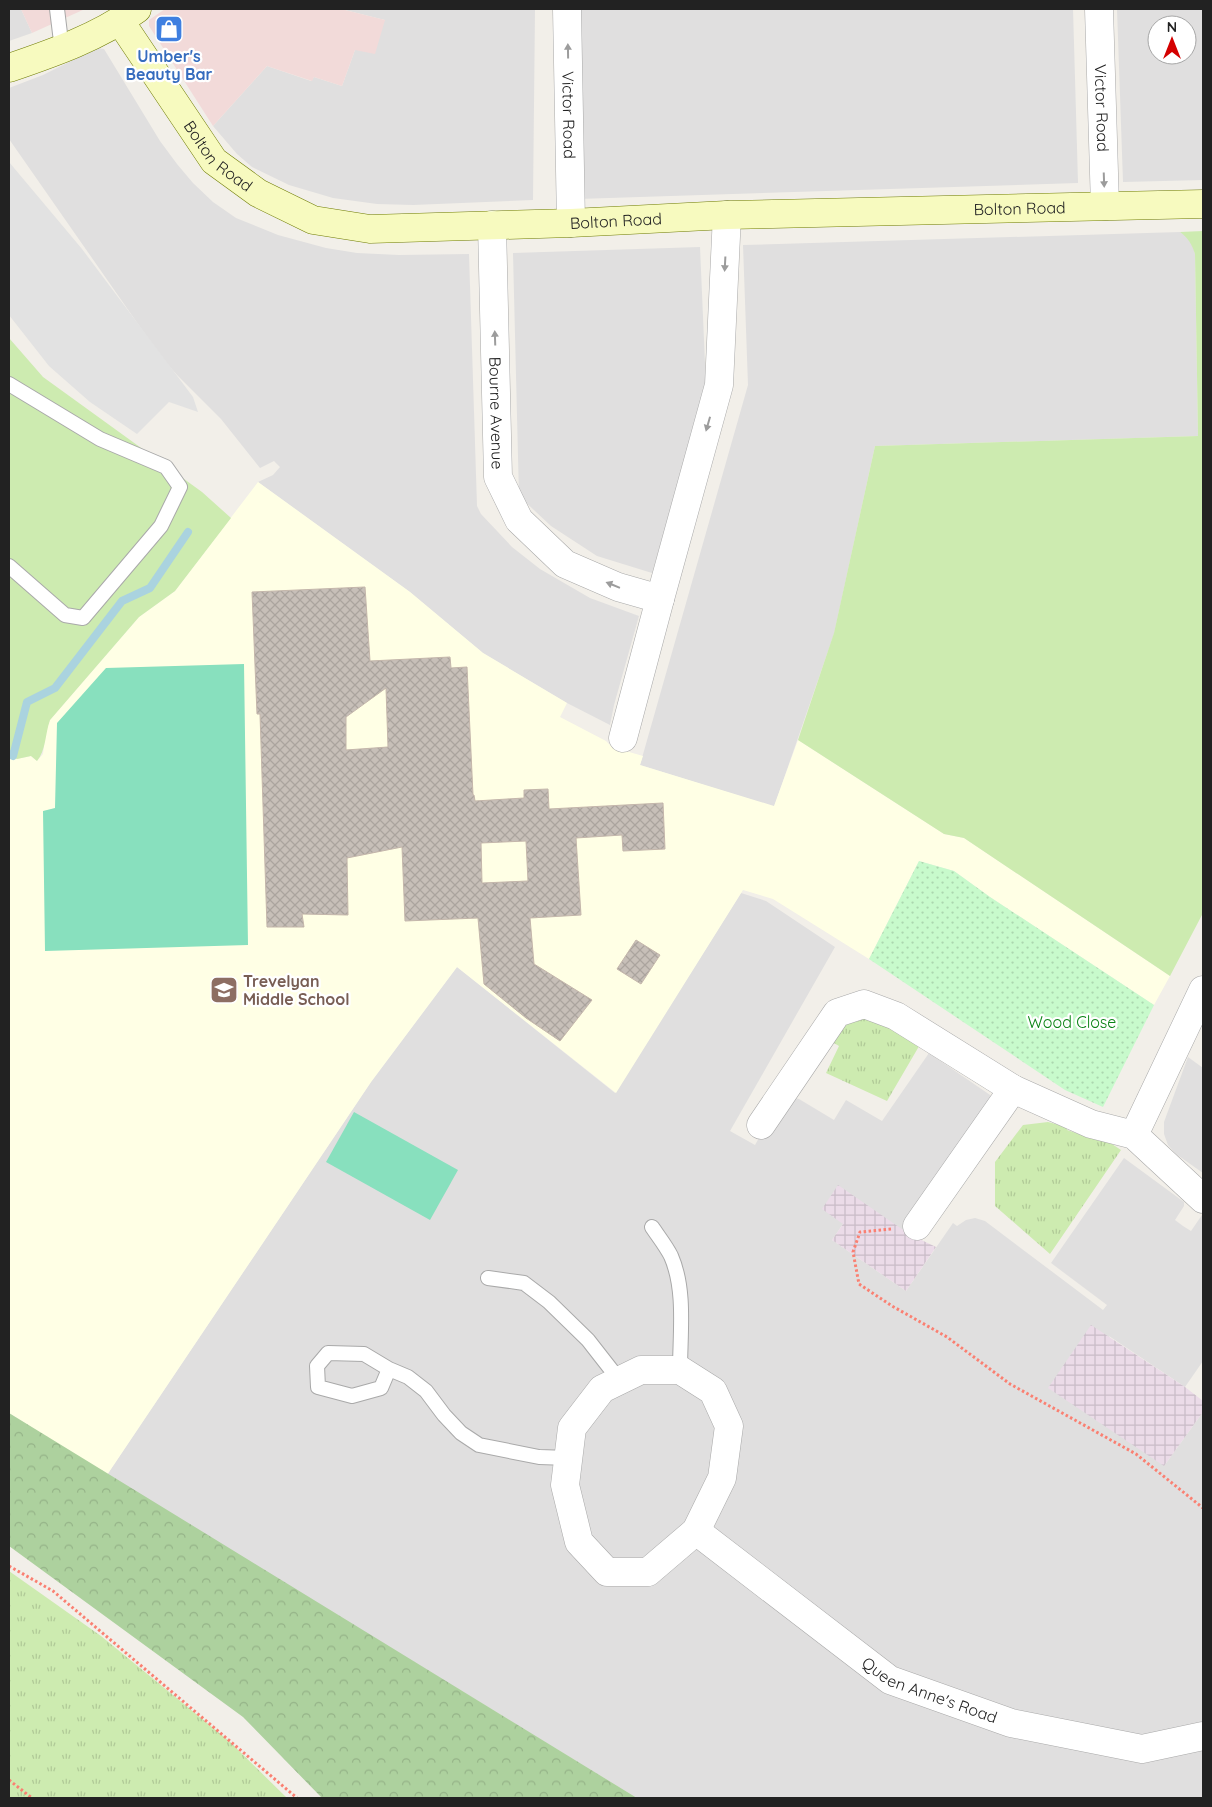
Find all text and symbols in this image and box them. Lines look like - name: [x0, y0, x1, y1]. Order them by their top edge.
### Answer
- shop icon: Umber's Beauty Bar: [154, 14, 184, 44]
- north arrow: [1147, 15, 1197, 65]
- text: N: [1167, 18, 1177, 36]
- one-way arrow: [564, 43, 572, 59]
- place label: Umber's Beauty Bar: [125, 46, 213, 84]
- street label: Victor Road: [1091, 64, 1113, 152]
- street label: Victor Road: [558, 71, 580, 159]
- street label: Bolton Road: [180, 117, 257, 196]
- one-way arrow: [1100, 172, 1108, 188]
- street label: Bolton Road: [973, 197, 1066, 219]
- street label: Bolton Road: [569, 208, 662, 233]
- one-way arrow: [720, 256, 728, 272]
- one-way arrow: [491, 330, 499, 346]
- street label: Bourne Avenue: [485, 356, 508, 470]
- one-way arrow: [704, 417, 712, 432]
- one-way arrow: [606, 580, 620, 588]
- place label: Trevelyan Middle School: [243, 971, 350, 1009]
- school or university icon: Trevelyan Middle School: [209, 975, 239, 1005]
- park label: Wood Close: [1028, 1012, 1116, 1032]
- street label: Queen Anne's Road: [858, 1652, 1000, 1727]

